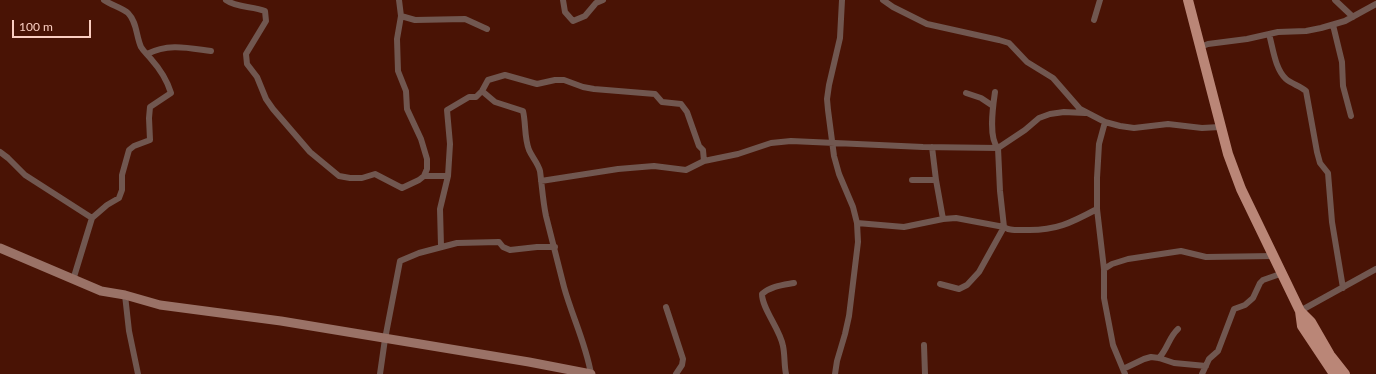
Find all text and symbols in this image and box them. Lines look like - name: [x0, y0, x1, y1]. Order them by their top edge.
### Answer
- scale bar: [14, 12, 93, 38]
- text: 100 m: [19, 19, 53, 34]

